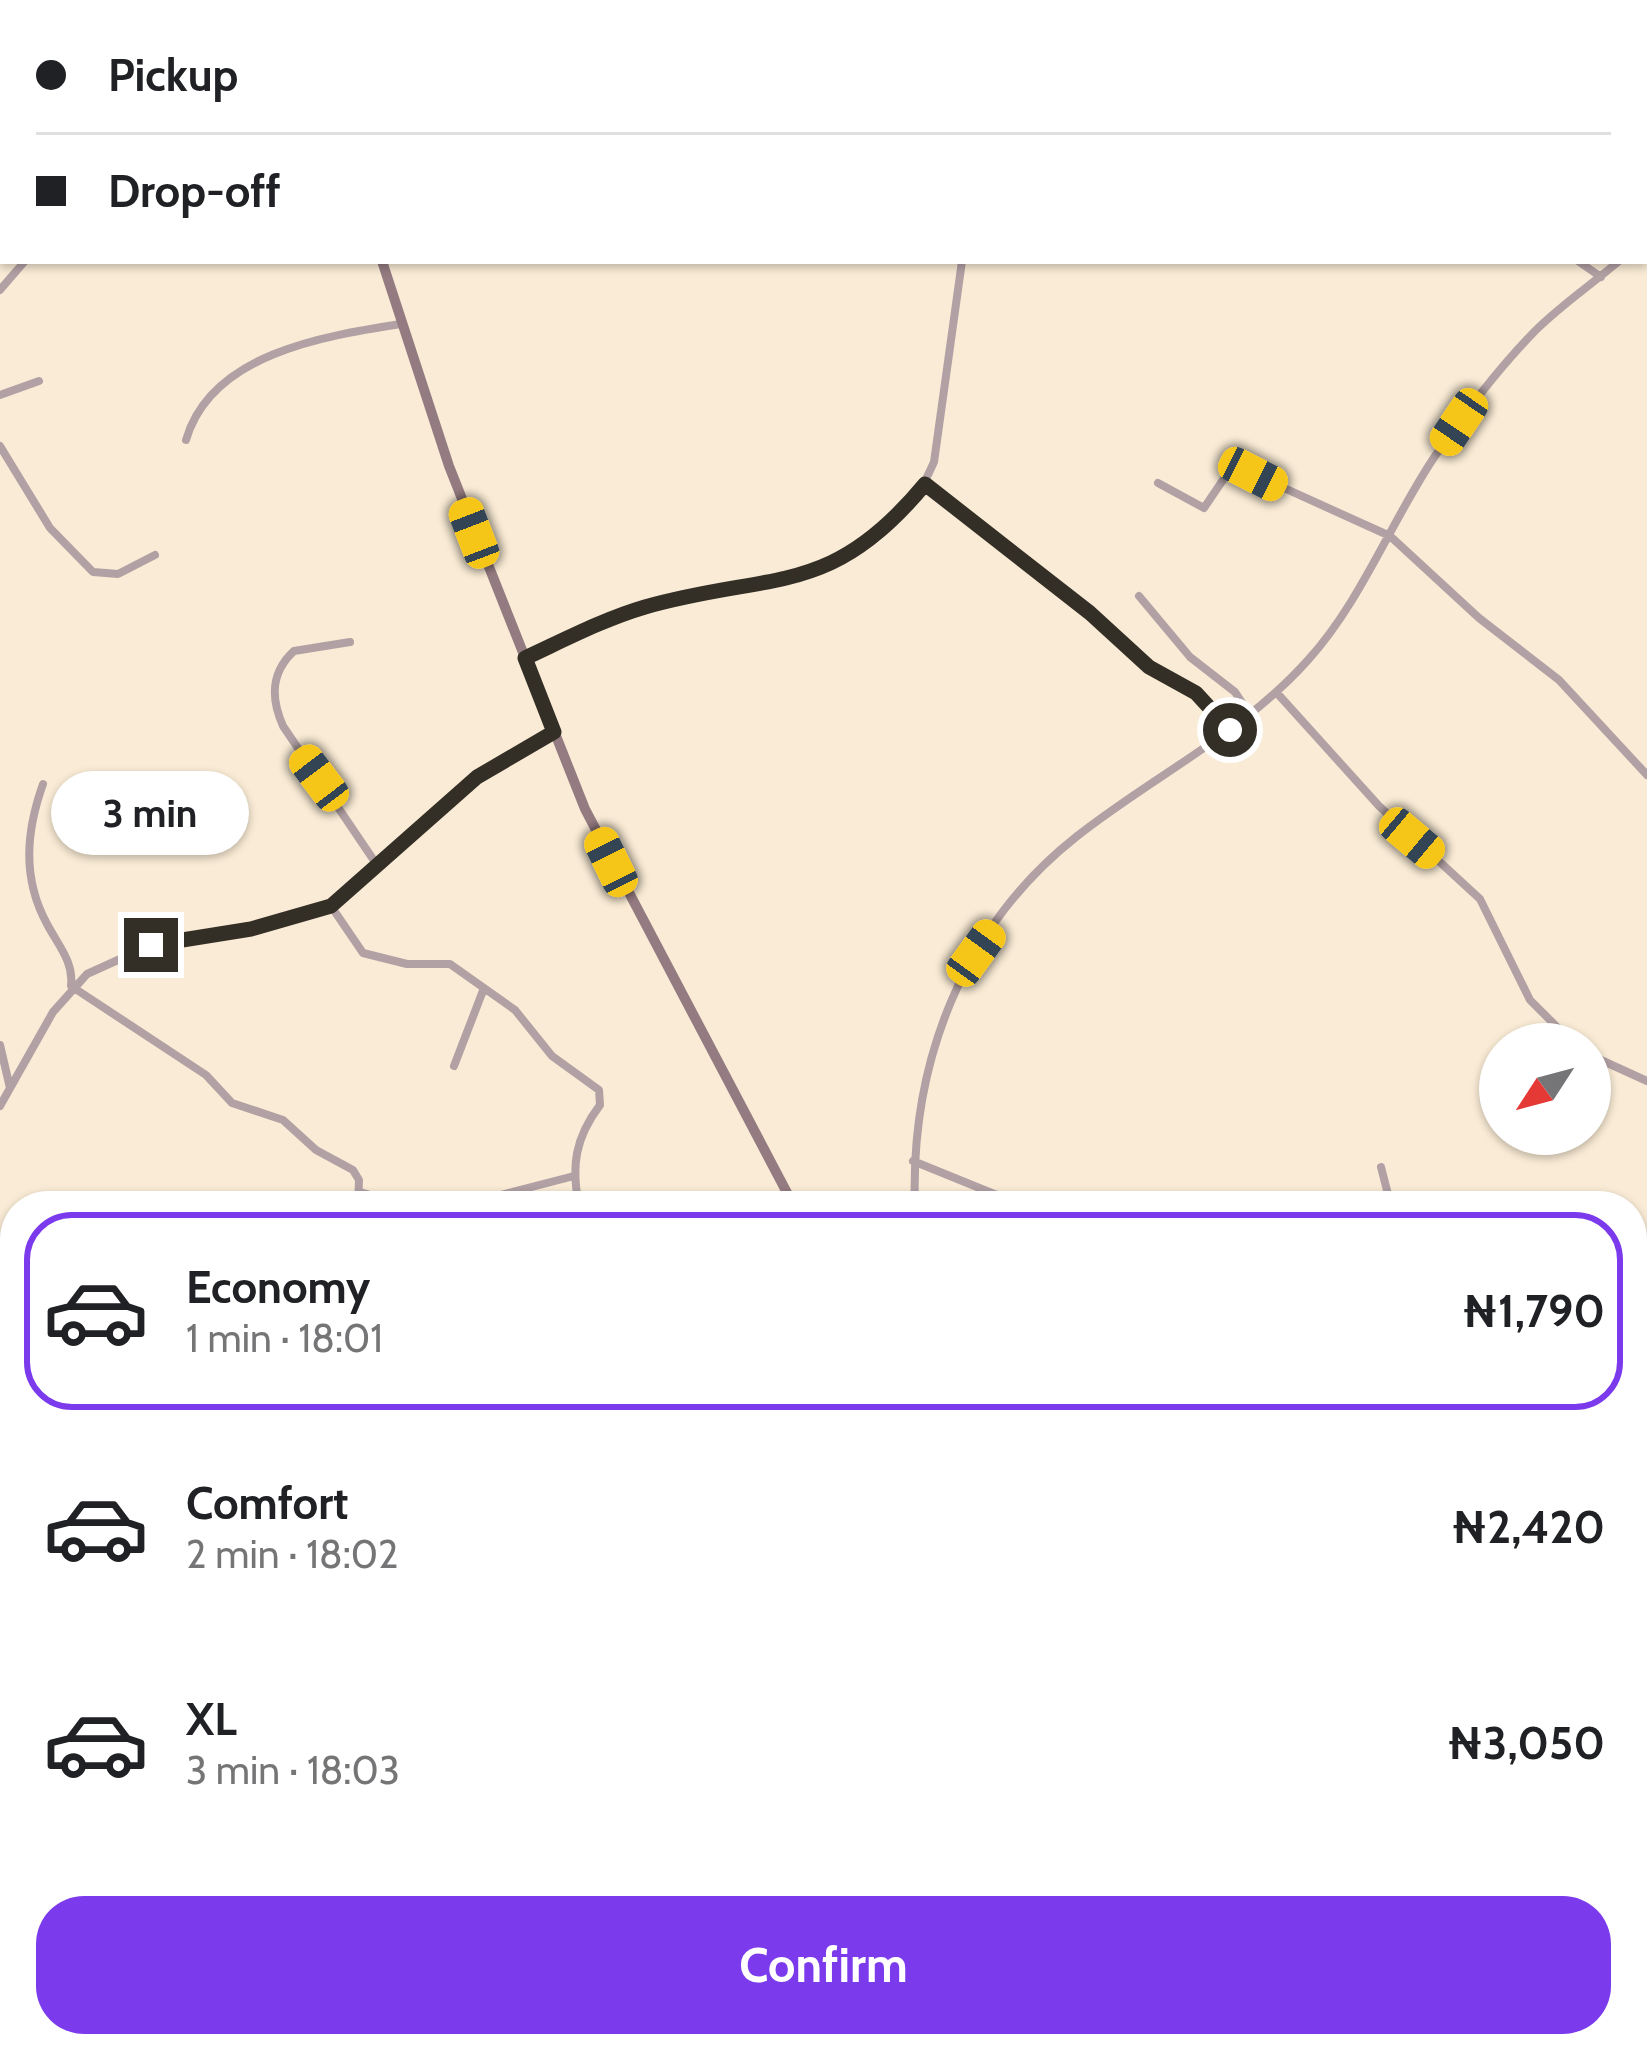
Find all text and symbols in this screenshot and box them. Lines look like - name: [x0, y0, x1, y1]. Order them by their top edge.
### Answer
- text: Pickup: [108, 48, 238, 102]
- text: Drop-off: [108, 164, 281, 218]
- car: [1424, 382, 1494, 462]
- car: [1213, 442, 1293, 506]
- car: [444, 493, 504, 573]
- route start: [1203, 703, 1257, 757]
- car: [283, 738, 355, 818]
- callout: 3 min: [52, 771, 250, 855]
- text: 3 min: [103, 789, 197, 837]
- car: [1373, 801, 1451, 875]
- car: [579, 822, 643, 902]
- car: [940, 913, 1012, 993]
- route end: [124, 918, 178, 972]
- north arrow: [1479, 1023, 1611, 1155]
- map controls: [1479, 1023, 1611, 1155]
- icon: car: [42, 1257, 150, 1365]
- text: Economy: [186, 1260, 370, 1314]
- text: ₦1,790: [1462, 1284, 1605, 1338]
- text: 1 min · 18:01: [186, 1314, 383, 1362]
- icon: car: [42, 1473, 150, 1581]
- text: Comfort: [186, 1476, 349, 1530]
- text: ₦2,420: [1451, 1500, 1605, 1554]
- text: 2 min · 18:02: [186, 1530, 398, 1578]
- icon: car: [42, 1689, 150, 1797]
- text: XL: [186, 1692, 237, 1746]
- text: ₦3,050: [1447, 1716, 1605, 1770]
- text: 3 min · 18:03: [186, 1746, 400, 1794]
- button: Confirm: [36, 1896, 1611, 2034]

